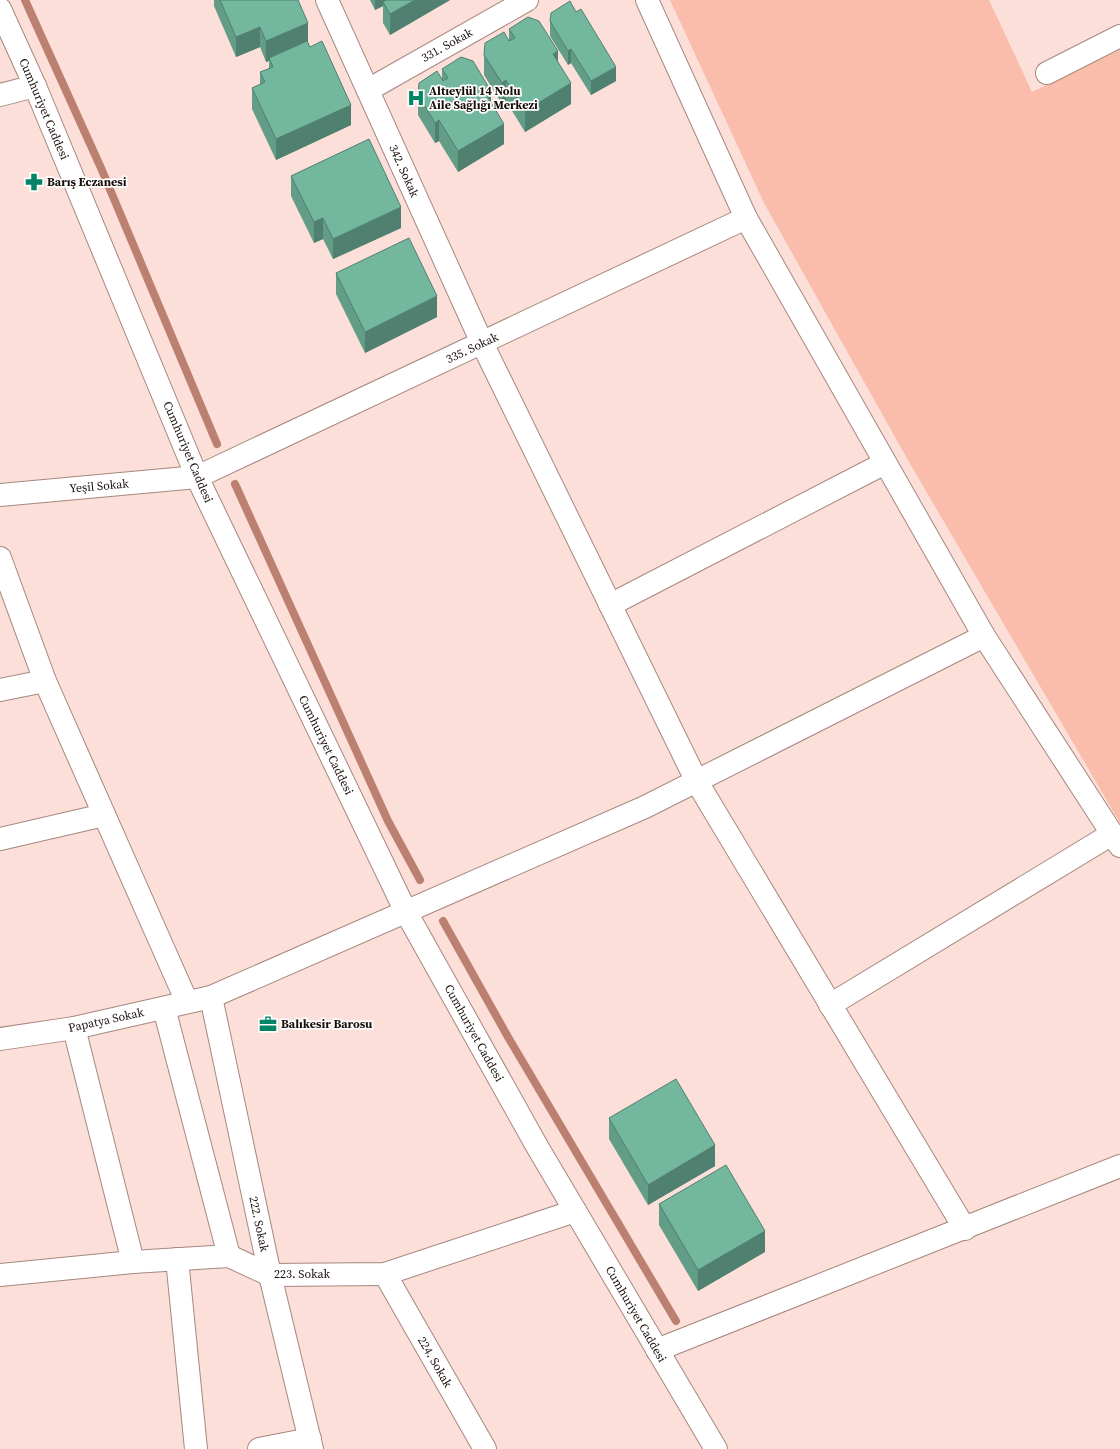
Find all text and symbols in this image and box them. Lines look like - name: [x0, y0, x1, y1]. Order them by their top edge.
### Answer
- street label: 331. Sokak: [419, 24, 476, 66]
- street label: Cumhuriyet Caddesi: [15, 56, 73, 163]
- place label: Altıeylül 14 Nolu Aile Sağlığı Merkezi: [429, 83, 538, 113]
- hospital icon: Altıeylül 14 Nolu Aile Sağlığı Merkezi: [406, 88, 426, 108]
- street label: 342. Sokak: [385, 142, 423, 200]
- pharmacy icon: Barış Eczanesi: [24, 172, 44, 192]
- place label: Barış Eczanesi: [47, 174, 127, 190]
- street label: 335. Sokak: [443, 329, 501, 367]
- street label: Cumhuriyet Caddesi: [159, 399, 217, 506]
- street label: Yeşil Sokak: [69, 475, 130, 497]
- street label: Cumhuriyet Caddesi: [295, 693, 357, 798]
- street label: Cumhuriyet Caddesi: [441, 982, 508, 1085]
- street label: Papatya Sokak: [67, 1004, 146, 1036]
- office icon: Balıkesir Barosu: [258, 1014, 278, 1034]
- place label: Balıkesir Barosu: [281, 1016, 373, 1032]
- street label: 222. Sokak: [245, 1195, 273, 1254]
- street label: Cumhuriyet Caddesi: [602, 1263, 670, 1365]
- street label: 223. Sokak: [274, 1266, 331, 1282]
- street label: 224. Sokak: [414, 1334, 456, 1391]

